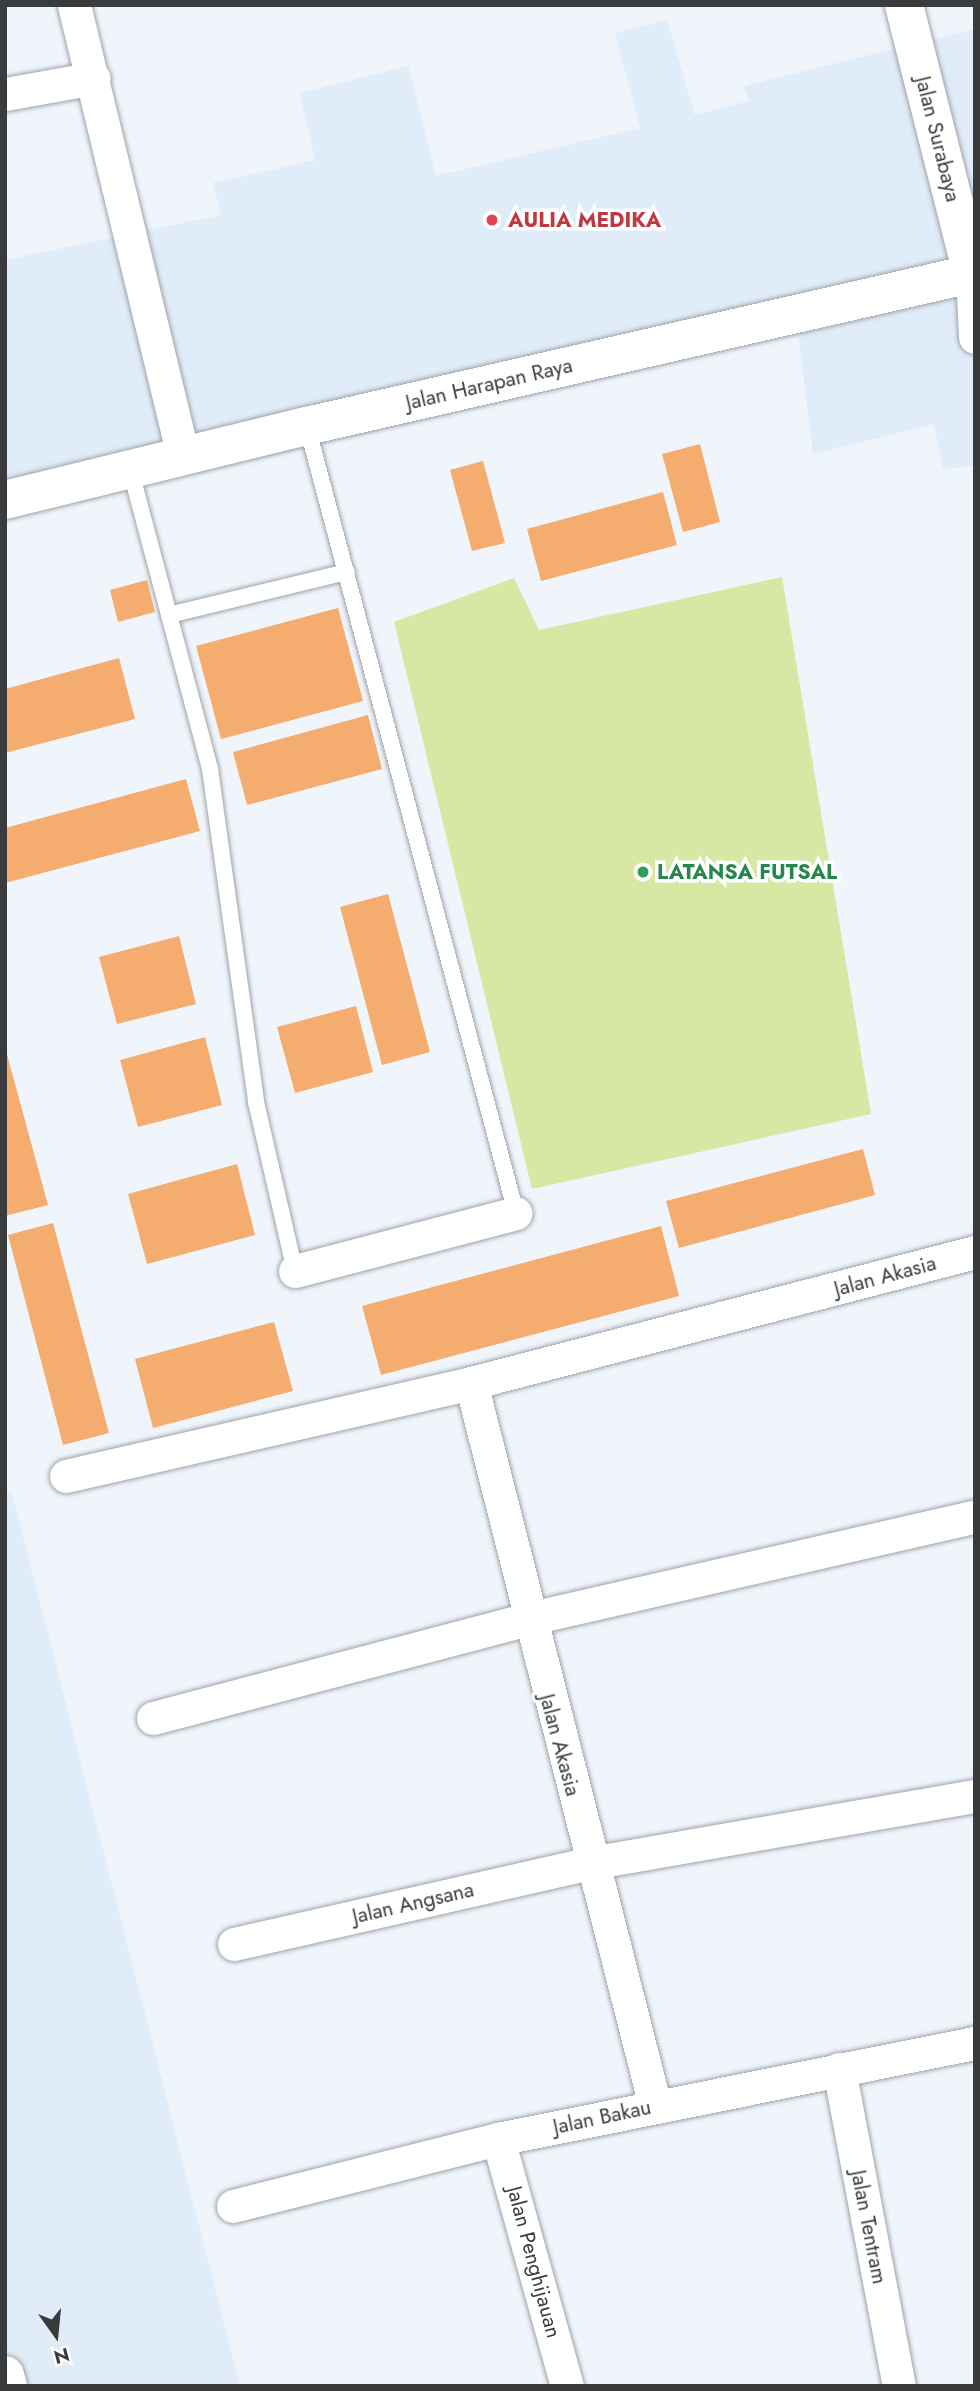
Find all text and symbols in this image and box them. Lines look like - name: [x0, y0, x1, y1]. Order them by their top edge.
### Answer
- street label: Jalan Surabaya: [910, 74, 966, 204]
- place label: AULIA MEDIKA: [508, 207, 661, 233]
- marker: AULIA MEDIKA: [482, 210, 502, 230]
- street label: Jalan Harapan Raya: [403, 353, 575, 415]
- place label: LATANSA FUTSAL: [657, 859, 837, 885]
- marker: LATANSA FUTSAL: [635, 864, 651, 880]
- street label: Jalan Akasia: [831, 1250, 939, 1302]
- street label: Jalan Akasia: [534, 1691, 586, 1799]
- street label: Jalan Angsana: [350, 1877, 476, 1929]
- street label: Jalan Bakau: [551, 2094, 653, 2140]
- street label: Jalan Tentram: [846, 2168, 892, 2286]
- street label: Jalan Penghijauan: [502, 2183, 566, 2341]
- north arrow: [21, 2300, 91, 2370]
- text: N: [51, 2341, 72, 2371]

